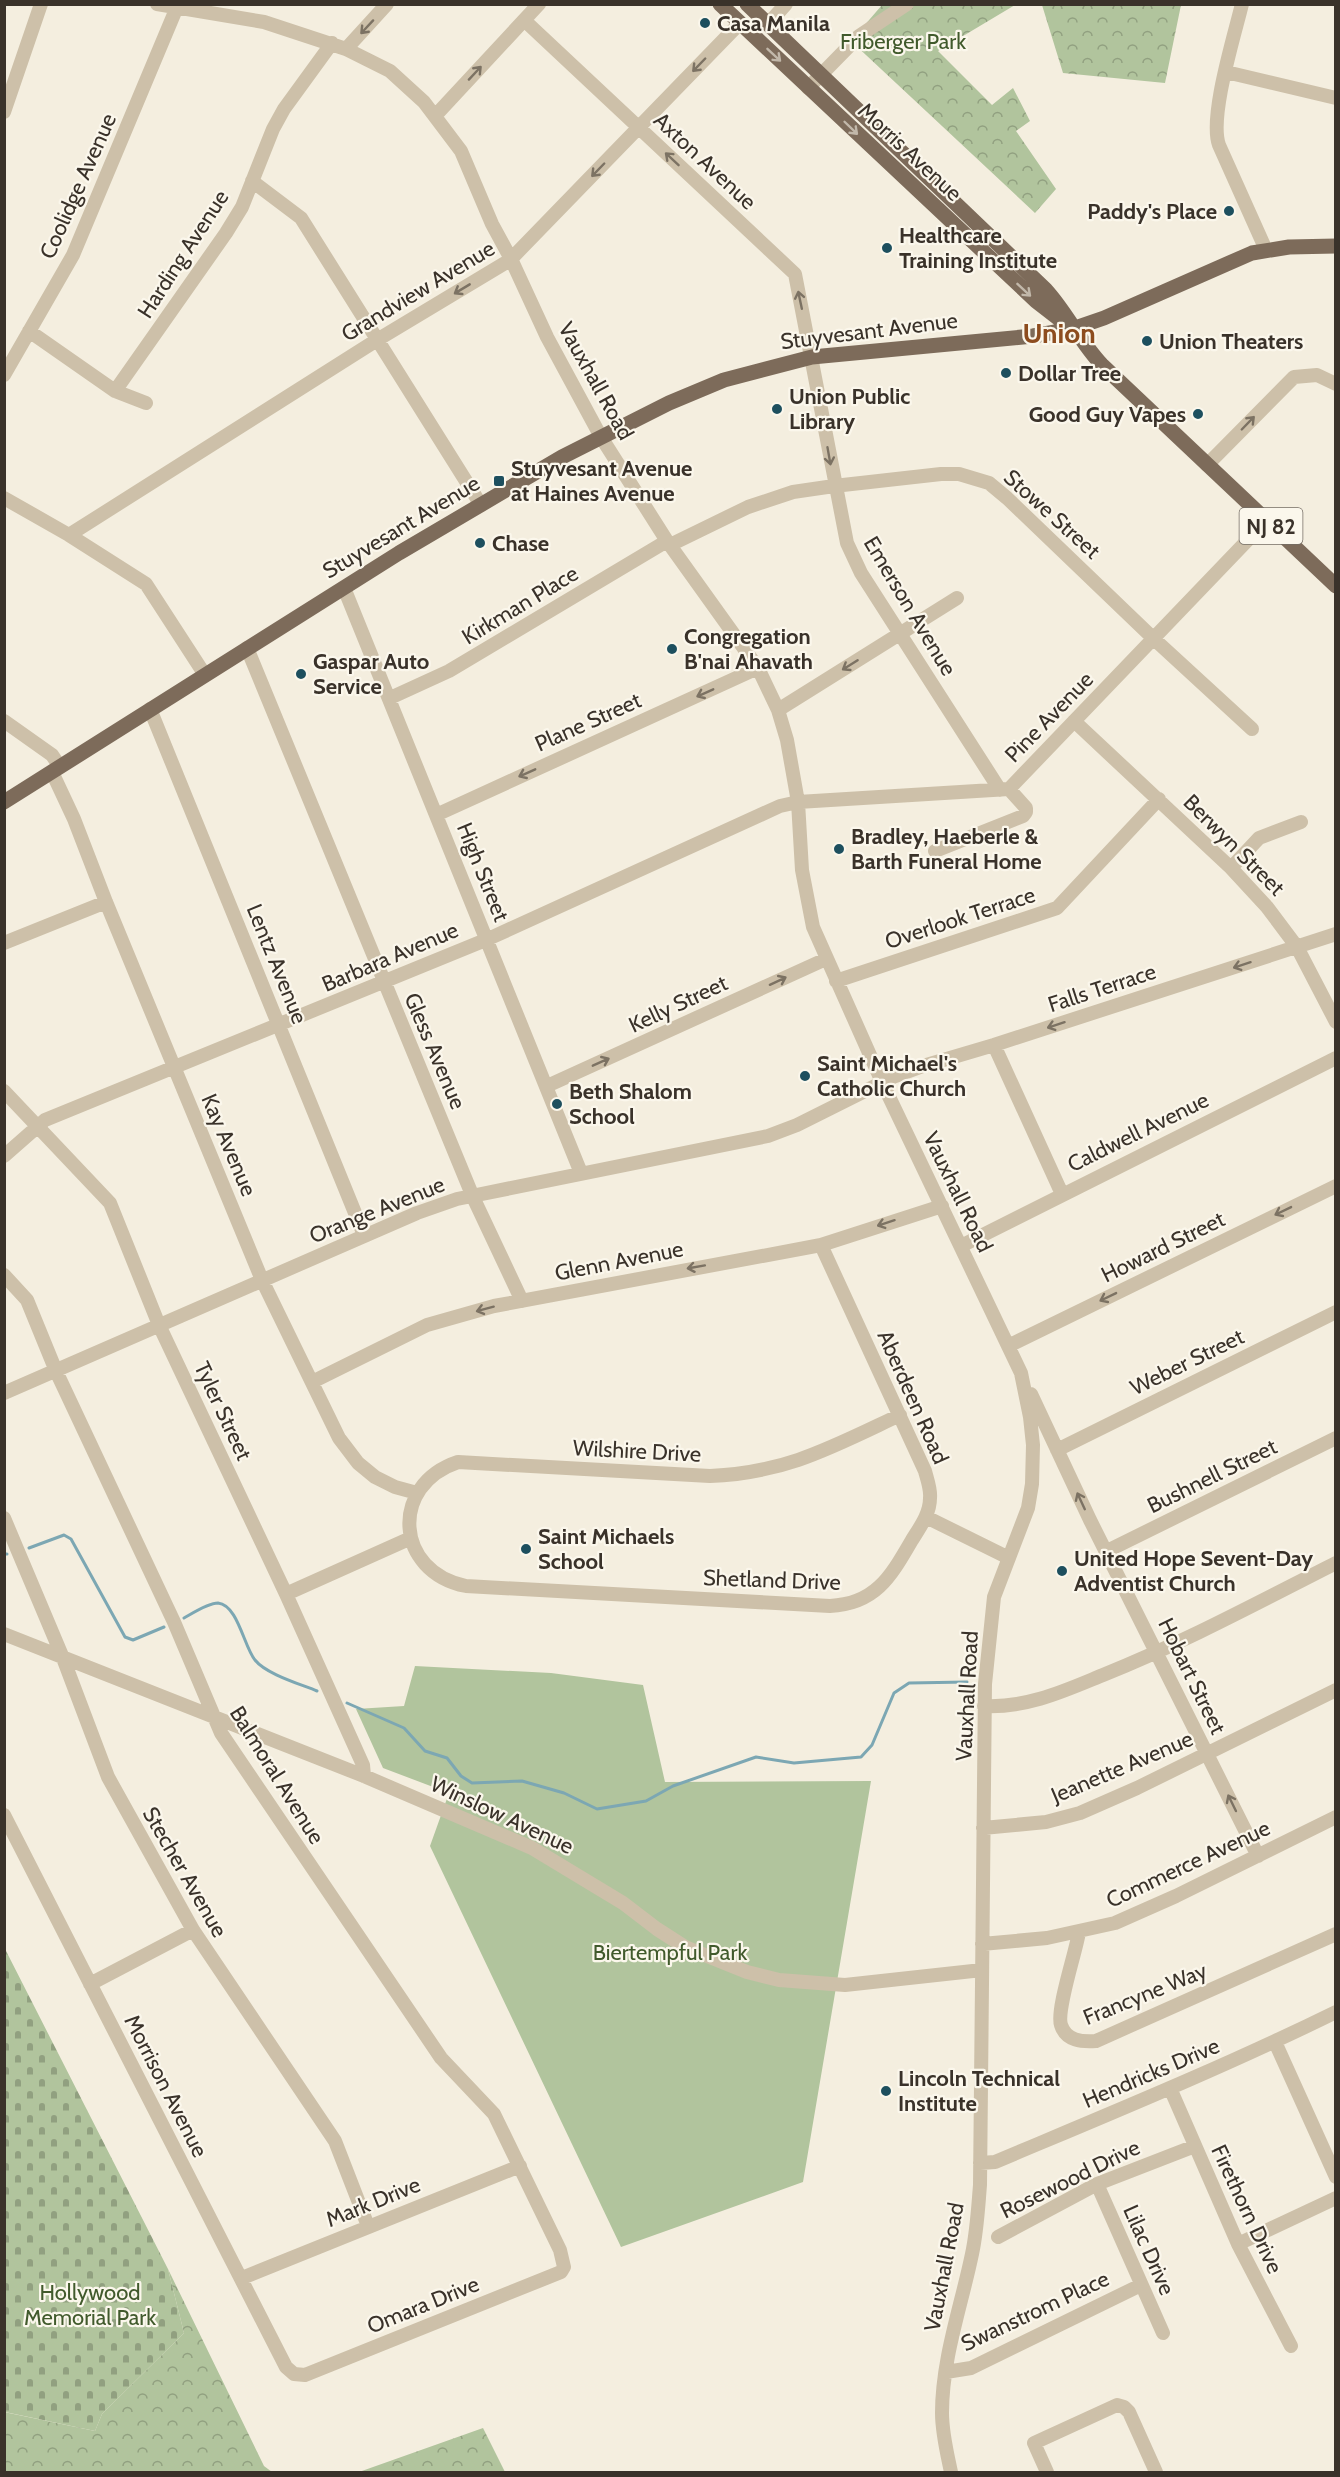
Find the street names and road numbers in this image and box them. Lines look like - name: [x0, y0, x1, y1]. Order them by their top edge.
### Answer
- street label: Morris Avenue: [852, 97, 968, 207]
- street label: Axton Avenue: [648, 107, 762, 215]
- street label: Coolidge Avenue: [34, 109, 122, 263]
- street label: Harding Avenue: [132, 185, 234, 323]
- street label: Grandview Avenue: [337, 235, 499, 347]
- street label: Stuyvesant Avenue: [779, 307, 959, 355]
- street label: Vauxhall Road: [553, 317, 639, 445]
- street label: Stowe Street: [998, 464, 1106, 565]
- street label: Stuyvesant Avenue: [318, 469, 484, 585]
- road number: NJ 82: [1240, 508, 1302, 544]
- street label: Emerson Avenue: [858, 531, 962, 681]
- street label: Kirkman Place: [457, 560, 583, 650]
- street label: Pine Avenue: [999, 666, 1099, 768]
- street label: Plane Street: [531, 686, 646, 757]
- street label: Berwyn Street: [1178, 789, 1291, 902]
- street label: High Street: [451, 819, 515, 926]
- street label: Overlook Terrace: [881, 881, 1039, 955]
- street label: Lentz Avenue: [241, 900, 313, 1028]
- street label: Barbara Avenue: [318, 916, 462, 998]
- street label: Falls Terrace: [1045, 958, 1159, 1018]
- street label: Kelly Street: [624, 969, 732, 1039]
- street label: Gless Avenue: [398, 989, 472, 1113]
- street label: Caldwell Avenue: [1063, 1086, 1213, 1178]
- street label: Kay Avenue: [195, 1090, 263, 1200]
- street label: Vauxhall Road: [917, 1127, 999, 1257]
- street label: Orange Avenue: [305, 1171, 449, 1249]
- street label: Howard Street: [1097, 1205, 1230, 1289]
- street label: Glenn Avenue: [552, 1235, 686, 1287]
- street label: Weber Street: [1126, 1323, 1249, 1401]
- street label: Aberdeen Road: [872, 1326, 954, 1468]
- street label: Tyler Street: [188, 1357, 258, 1465]
- street label: Bushnell Street: [1143, 1433, 1282, 1519]
- street label: Wilshire Drive: [572, 1434, 702, 1468]
- street label: Shetland Drive: [703, 1564, 841, 1596]
- street label: Hobart Street: [1152, 1613, 1232, 1739]
- street label: Vauxhall Road: [950, 1630, 984, 1762]
- street label: Balmoral Avenue: [224, 1701, 330, 1849]
- street label: Jeanette Avenue: [1046, 1725, 1197, 1809]
- street label: Winslow Avenue: [426, 1770, 578, 1860]
- street label: Stecher Avenue: [137, 1802, 233, 1942]
- street label: Commerce Avenue: [1102, 1814, 1274, 1914]
- street label: Francyne Way: [1079, 1957, 1211, 2031]
- street label: Morrison Avenue: [118, 2010, 214, 2162]
- street label: Hendricks Drive: [1079, 2032, 1223, 2114]
- street label: Rosewood Drive: [996, 2134, 1144, 2224]
- street label: Firethorn Drive: [1205, 2140, 1289, 2278]
- street label: Mark Drive: [322, 2171, 424, 2233]
- street label: Vauxhall Road: [918, 2200, 970, 2334]
- street label: Lilac Drive: [1117, 2201, 1181, 2299]
- street label: Swanstrom Place: [957, 2265, 1113, 2357]
- street label: Omara Drive: [363, 2270, 483, 2340]

